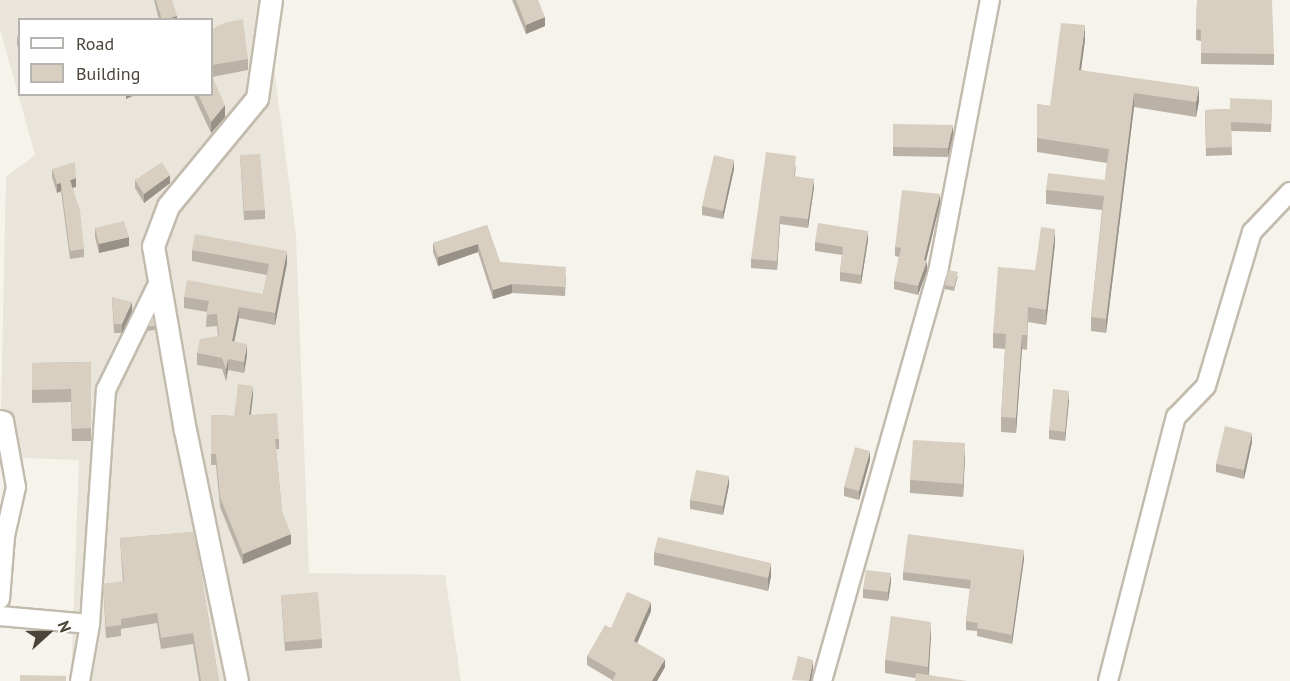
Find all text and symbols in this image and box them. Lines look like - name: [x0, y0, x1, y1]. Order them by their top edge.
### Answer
- legend: [18, 18, 213, 96]
- text: Road: [76, 32, 114, 55]
- text: Building: [76, 62, 140, 85]
- north arrow: [18, 603, 78, 663]
- text: N: [54, 618, 76, 635]

